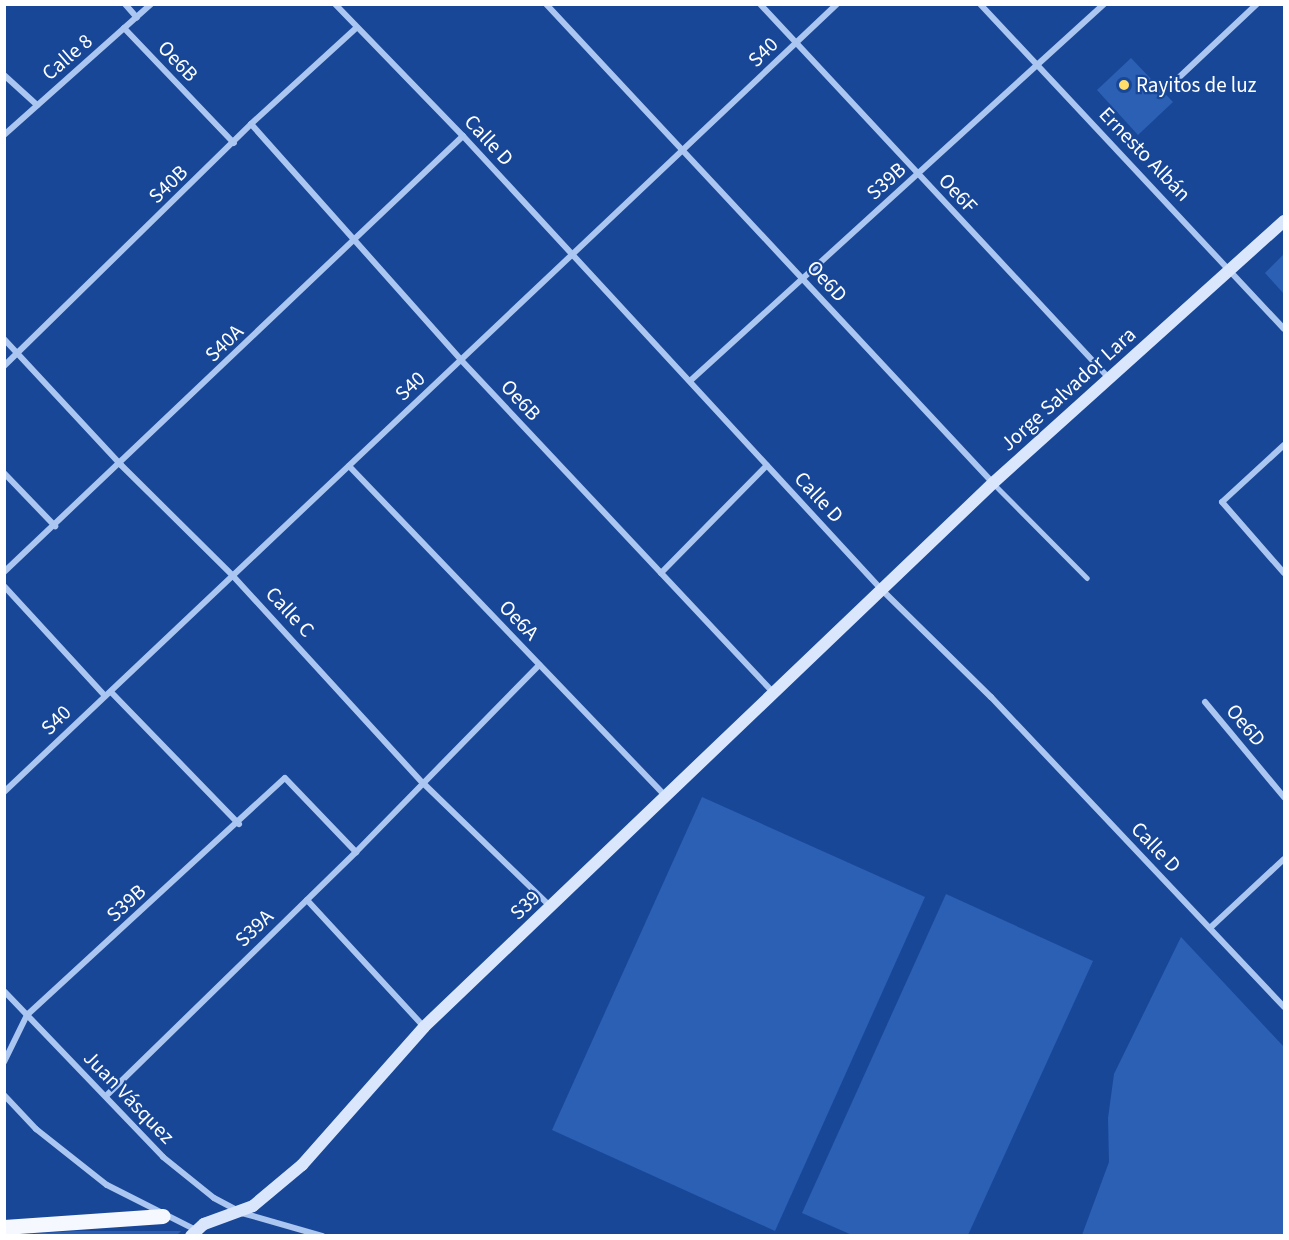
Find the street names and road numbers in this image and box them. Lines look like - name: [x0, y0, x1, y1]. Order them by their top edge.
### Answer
- street label: Calle 8: [37, 28, 97, 86]
- street label: S40: [743, 32, 783, 72]
- street label: Oe6B: [153, 35, 203, 87]
- street label: Ernesto Albán: [1094, 102, 1196, 206]
- street label: Calle D: [459, 109, 519, 171]
- street label: S39B: [861, 157, 911, 205]
- street label: S40B: [143, 160, 193, 208]
- street label: Oe6F: [933, 168, 983, 218]
- street label: Oe6D: [802, 255, 852, 307]
- street label: S40A: [200, 319, 248, 367]
- street label: Jorge Salvador Lara: [995, 322, 1141, 456]
- street label: S40: [390, 366, 430, 406]
- street label: Oe6B: [496, 374, 546, 426]
- street label: Calle D: [789, 466, 849, 528]
- street label: Calle C: [260, 582, 320, 642]
- street label: Oe6A: [494, 595, 544, 645]
- street label: Oe6D: [1221, 699, 1271, 751]
- street label: S40: [36, 700, 76, 740]
- street label: Calle D: [1126, 816, 1186, 878]
- street label: S39B: [101, 879, 151, 927]
- street label: S39: [505, 885, 545, 925]
- street label: S39A: [230, 904, 278, 952]
- street label: Juan Vásquez: [78, 1045, 180, 1149]

